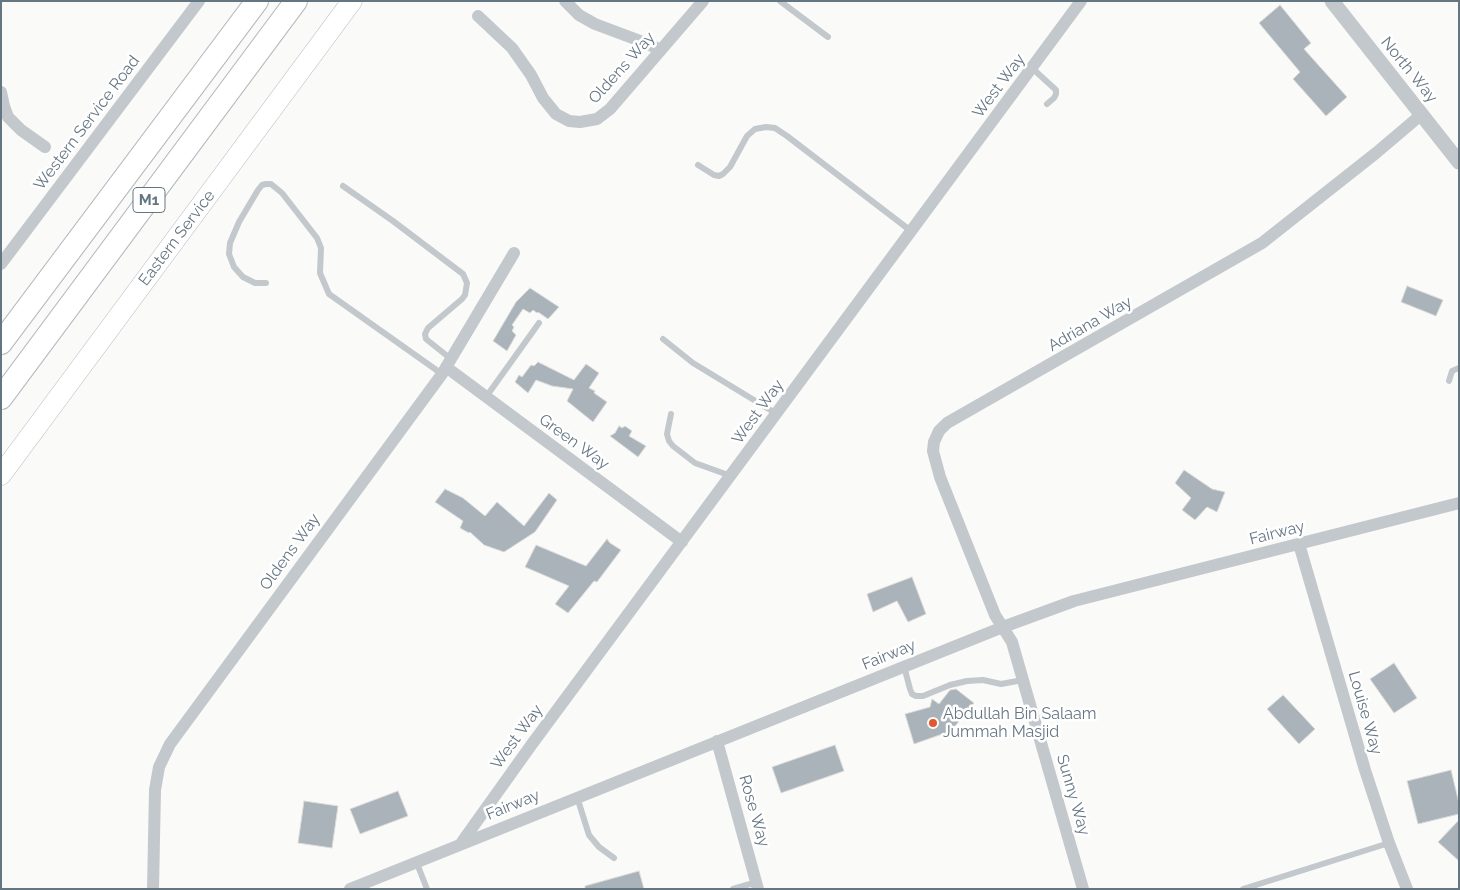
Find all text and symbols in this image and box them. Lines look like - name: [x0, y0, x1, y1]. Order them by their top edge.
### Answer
- street label: Oldens Way: [585, 28, 659, 108]
- street label: North Way: [1377, 33, 1441, 107]
- street label: West Way: [969, 50, 1029, 122]
- street label: Western Service Road: [30, 52, 144, 194]
- street label: Eastern Service: [135, 186, 219, 290]
- road number: M1: [133, 188, 165, 212]
- street label: Adriana Way: [1045, 292, 1135, 356]
- street label: West Way: [728, 376, 788, 448]
- street label: Green Way: [535, 410, 613, 474]
- street label: Oldens Way: [256, 510, 324, 594]
- street label: Fairway: [1247, 517, 1307, 549]
- street label: Fairway: [859, 636, 919, 674]
- street label: Louise Way: [1344, 669, 1386, 757]
- street label: West Way: [487, 701, 547, 773]
- place label: Abdullah Bin Salaam Jummah Masjid: [943, 704, 1096, 742]
- marker: Abdullah Bin Salaam Jummah Masjid: [927, 717, 939, 729]
- street label: Sunny Way: [1052, 752, 1094, 838]
- street label: Rose Way: [735, 773, 773, 849]
- street label: Fairway: [483, 786, 543, 824]

